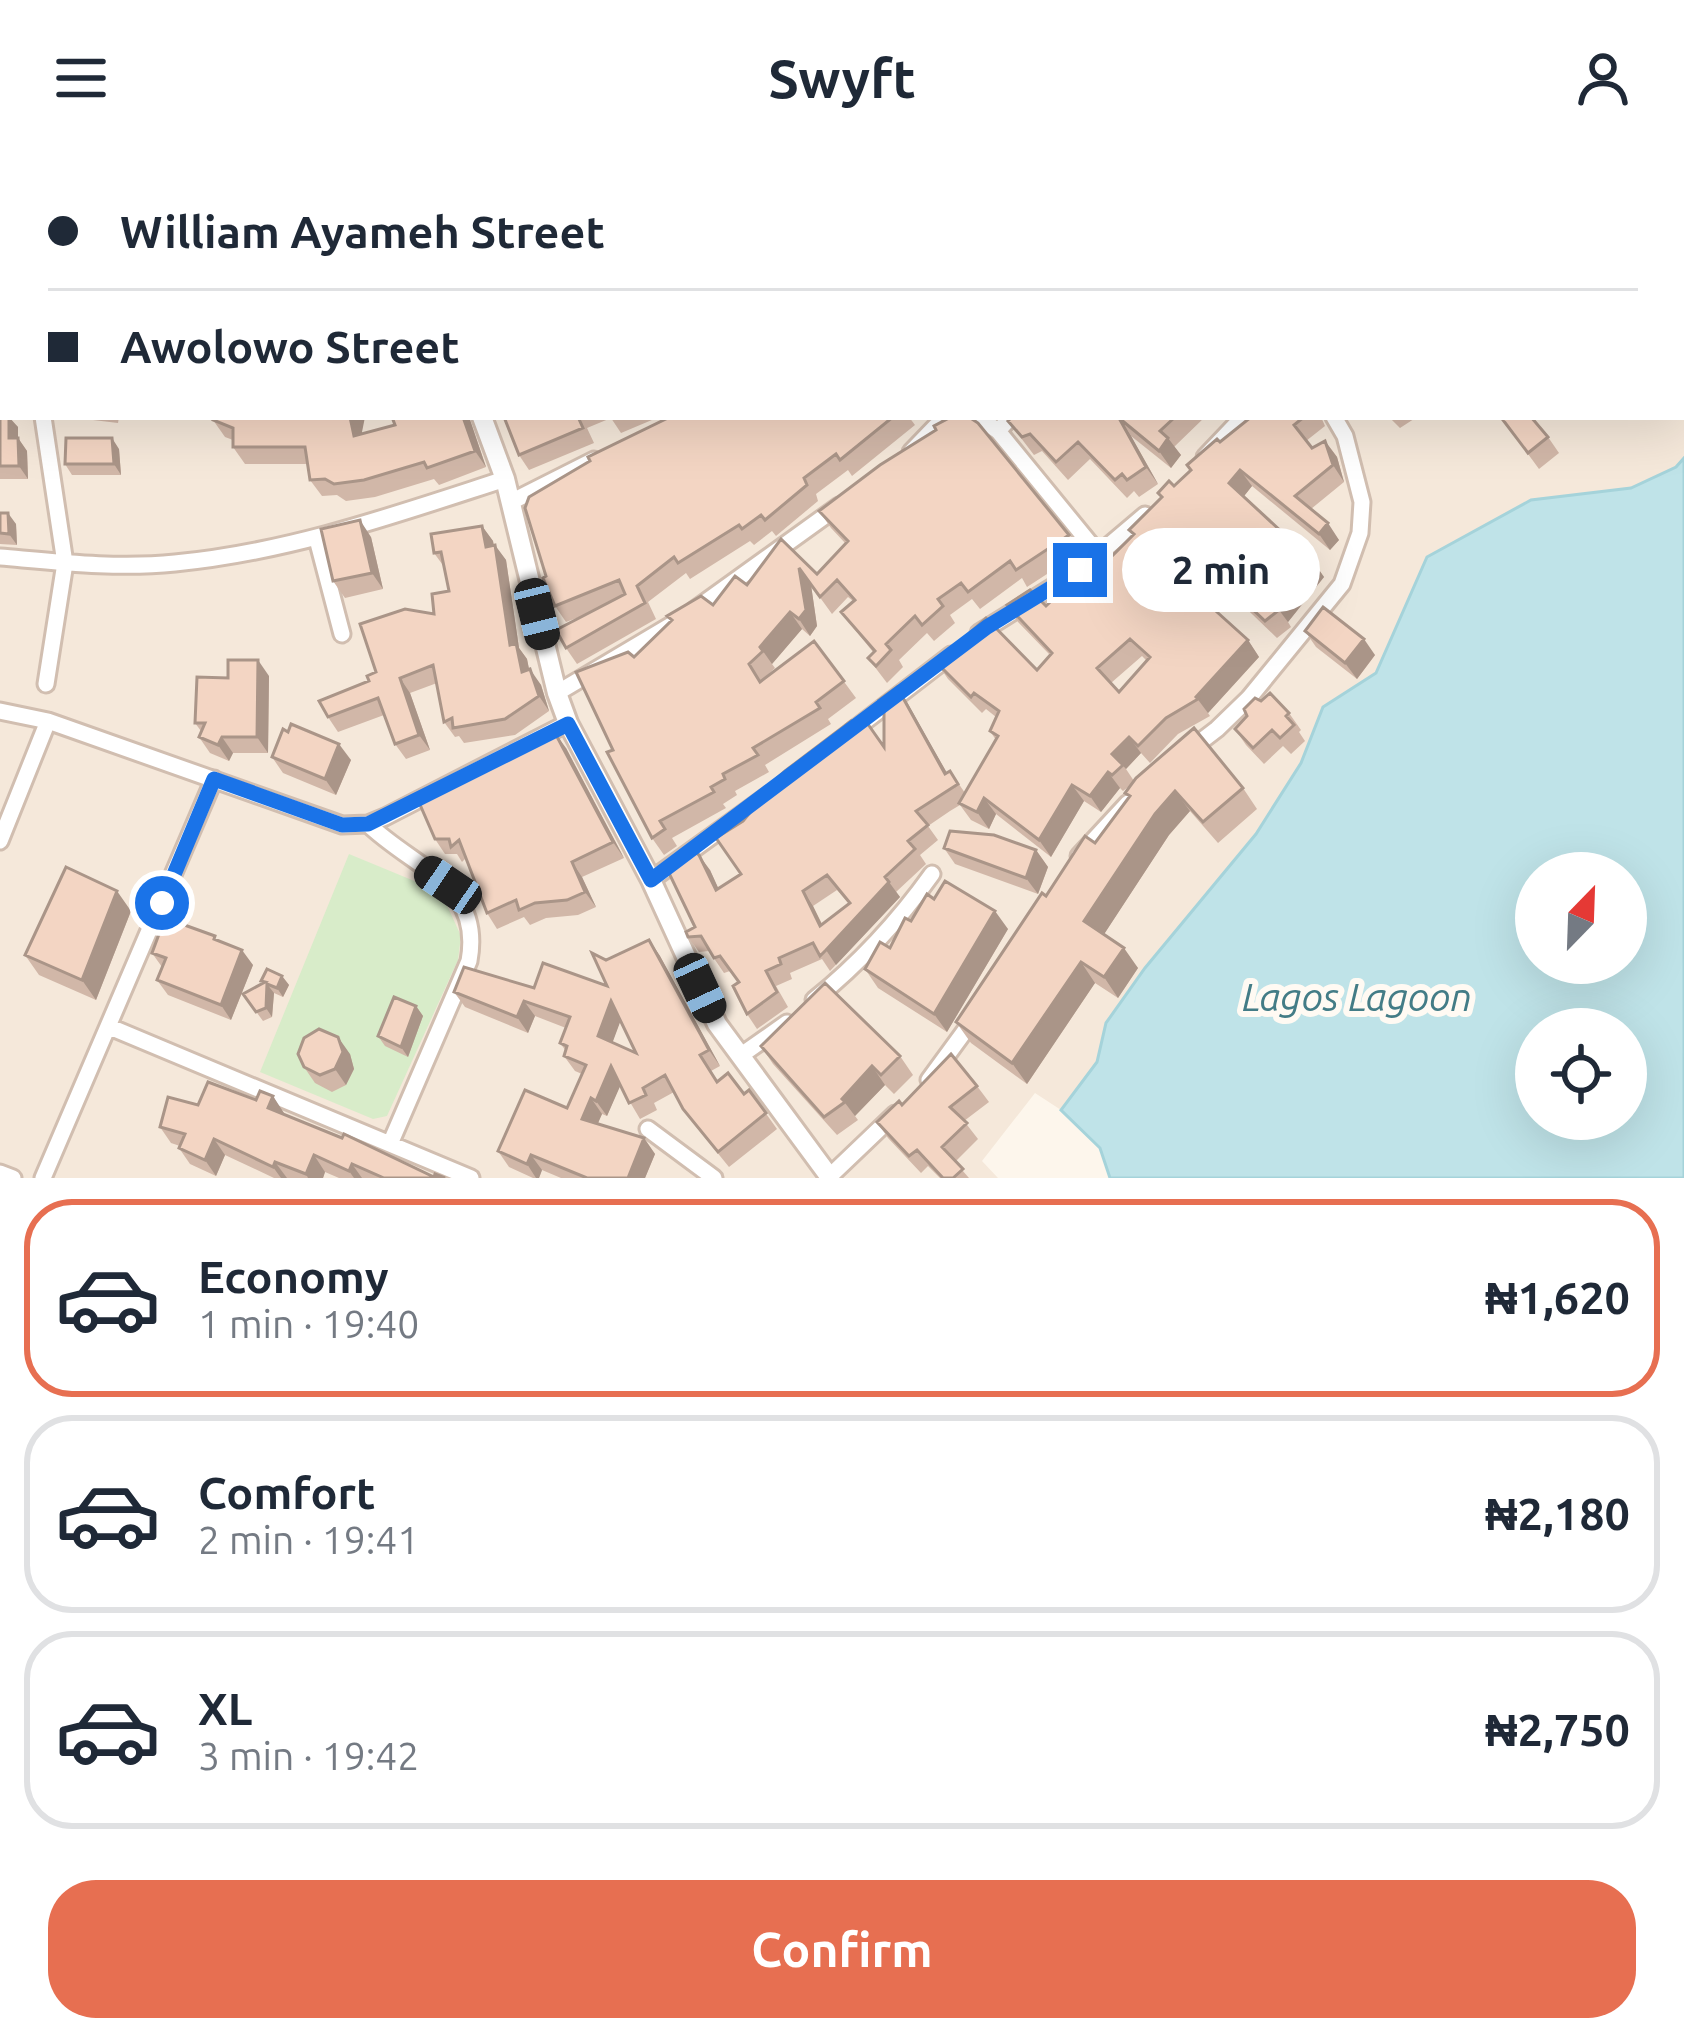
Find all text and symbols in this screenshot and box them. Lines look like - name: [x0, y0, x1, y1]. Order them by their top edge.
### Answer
- icon: menu: [48, 45, 114, 111]
- icon: person: [1570, 45, 1636, 111]
- text: Swyft: [768, 48, 916, 108]
- text: William Ayameh Street: [120, 206, 605, 257]
- text: Awolowo Street: [120, 321, 460, 372]
- callout: 2 min: [1122, 528, 1320, 612]
- route end: [1053, 543, 1107, 597]
- text: 2 min: [1172, 548, 1270, 591]
- car: [511, 575, 563, 653]
- car: [408, 850, 488, 920]
- north arrow: [1515, 852, 1647, 984]
- map controls: [1515, 852, 1647, 1140]
- route start: [135, 876, 189, 930]
- car: [668, 948, 732, 1028]
- water label: Lagos Lagoon: [1242, 975, 1472, 1018]
- button: locate: [1515, 1008, 1647, 1140]
- icon: car: [54, 1244, 162, 1352]
- text: Economy: [198, 1251, 389, 1302]
- text: ₦1,620: [1485, 1272, 1630, 1323]
- text: 1 min · 19:40: [198, 1302, 419, 1345]
- icon: car: [54, 1460, 162, 1568]
- text: Comfort: [198, 1467, 375, 1518]
- text: ₦2,180: [1485, 1488, 1630, 1539]
- text: 2 min · 19:41: [198, 1518, 419, 1561]
- icon: car: [54, 1676, 162, 1784]
- text: XL: [198, 1683, 252, 1734]
- text: ₦2,750: [1485, 1704, 1630, 1755]
- text: 3 min · 19:42: [198, 1734, 419, 1777]
- button: Confirm: [48, 1880, 1636, 2018]

